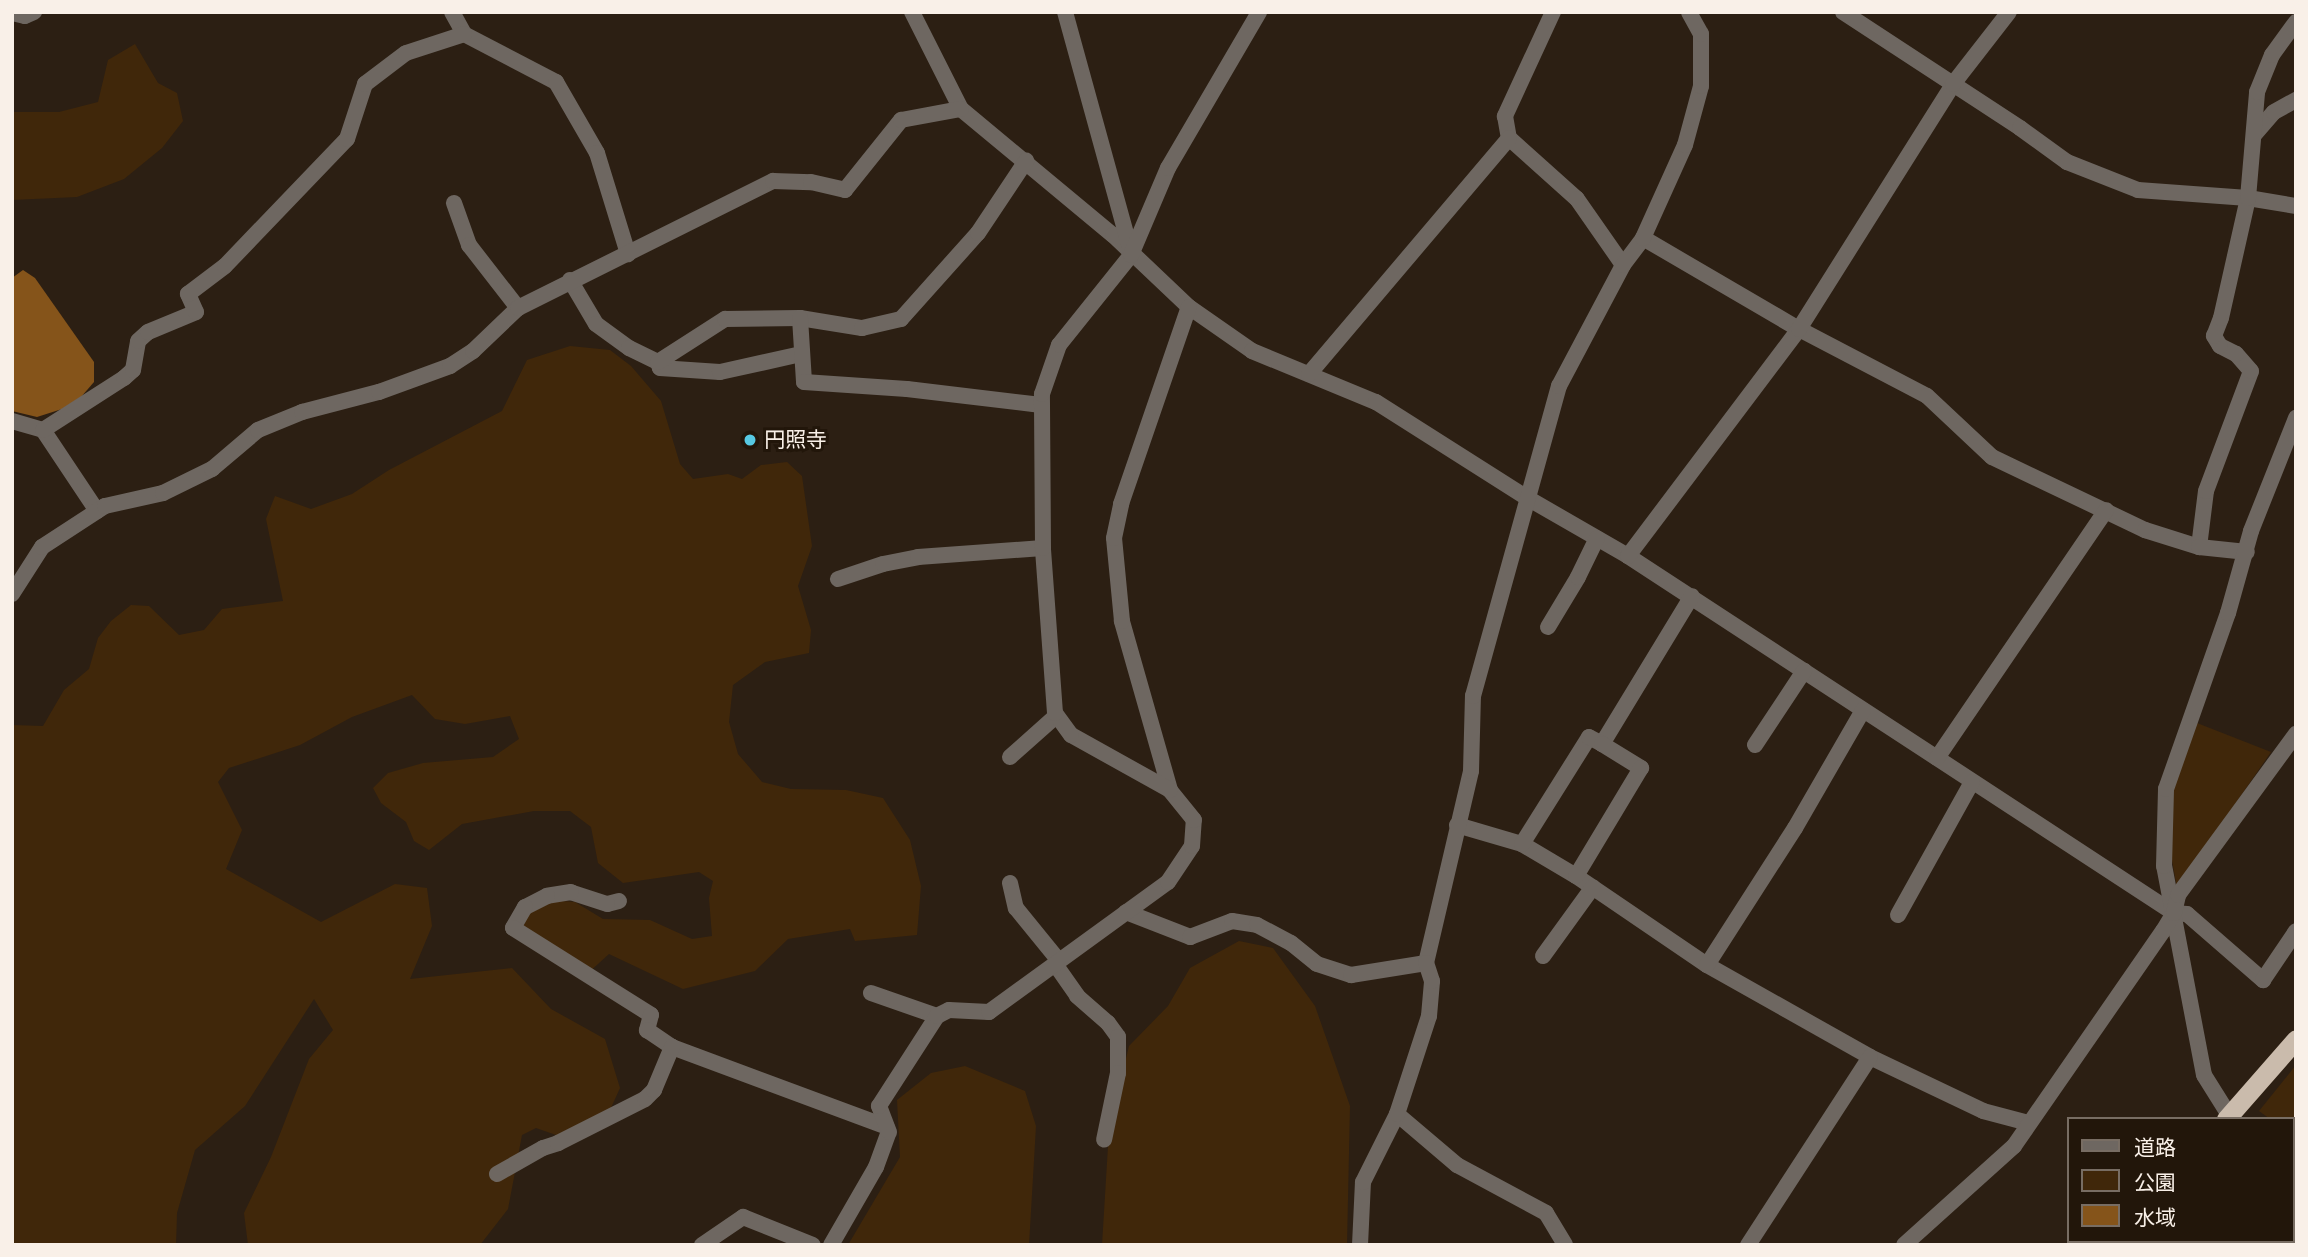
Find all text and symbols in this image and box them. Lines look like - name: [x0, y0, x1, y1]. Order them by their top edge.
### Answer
- place label: 円照寺: [764, 427, 827, 453]
- marker: 円照寺: [742, 432, 758, 448]
- legend: [2066, 1117, 2294, 1243]
- text: 道路: [2134, 1136, 2176, 1159]
- text: 公園: [2134, 1171, 2176, 1194]
- text: 水域: [2134, 1206, 2176, 1229]

